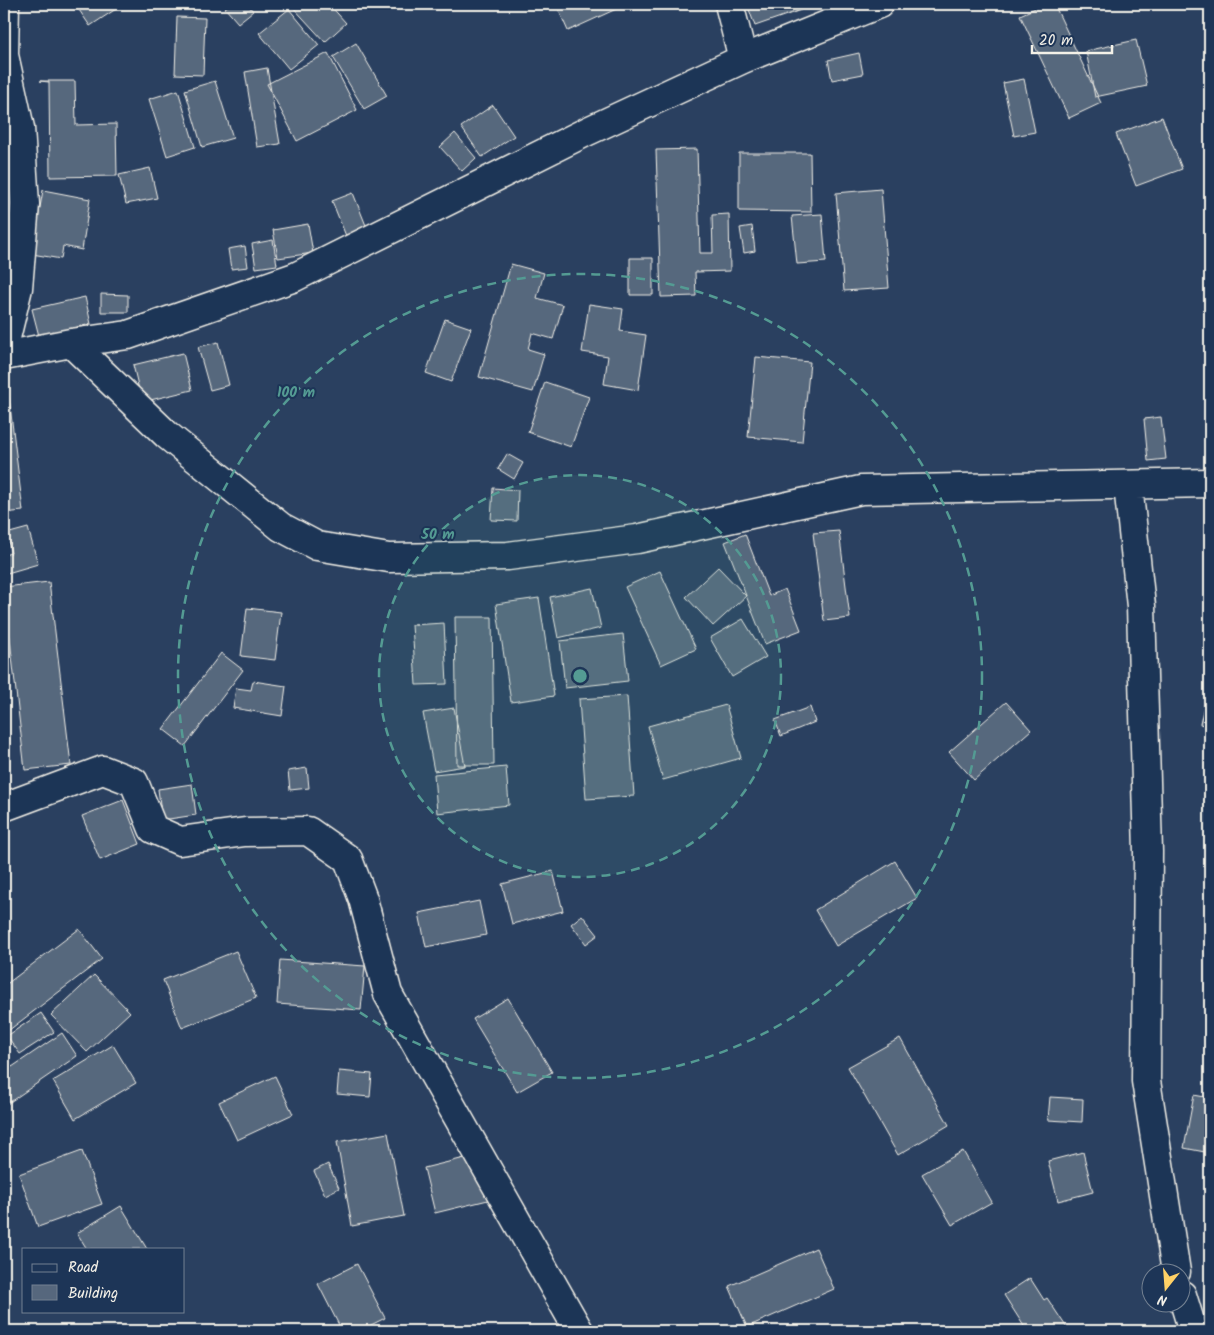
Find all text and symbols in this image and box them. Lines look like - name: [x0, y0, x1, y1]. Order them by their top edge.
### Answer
- scale bar: [1032, 22, 1112, 54]
- text: 20 m: [1039, 29, 1073, 53]
- text: 100 m: [277, 381, 315, 405]
- text: 50 m: [420, 523, 455, 547]
- centre of rings: [571, 667, 589, 685]
- legend: [22, 1248, 185, 1312]
- text: Road: [68, 1256, 99, 1280]
- north arrow: [1142, 1262, 1192, 1312]
- text: Building: [68, 1282, 118, 1306]
- text: N: [1155, 1288, 1170, 1311]

